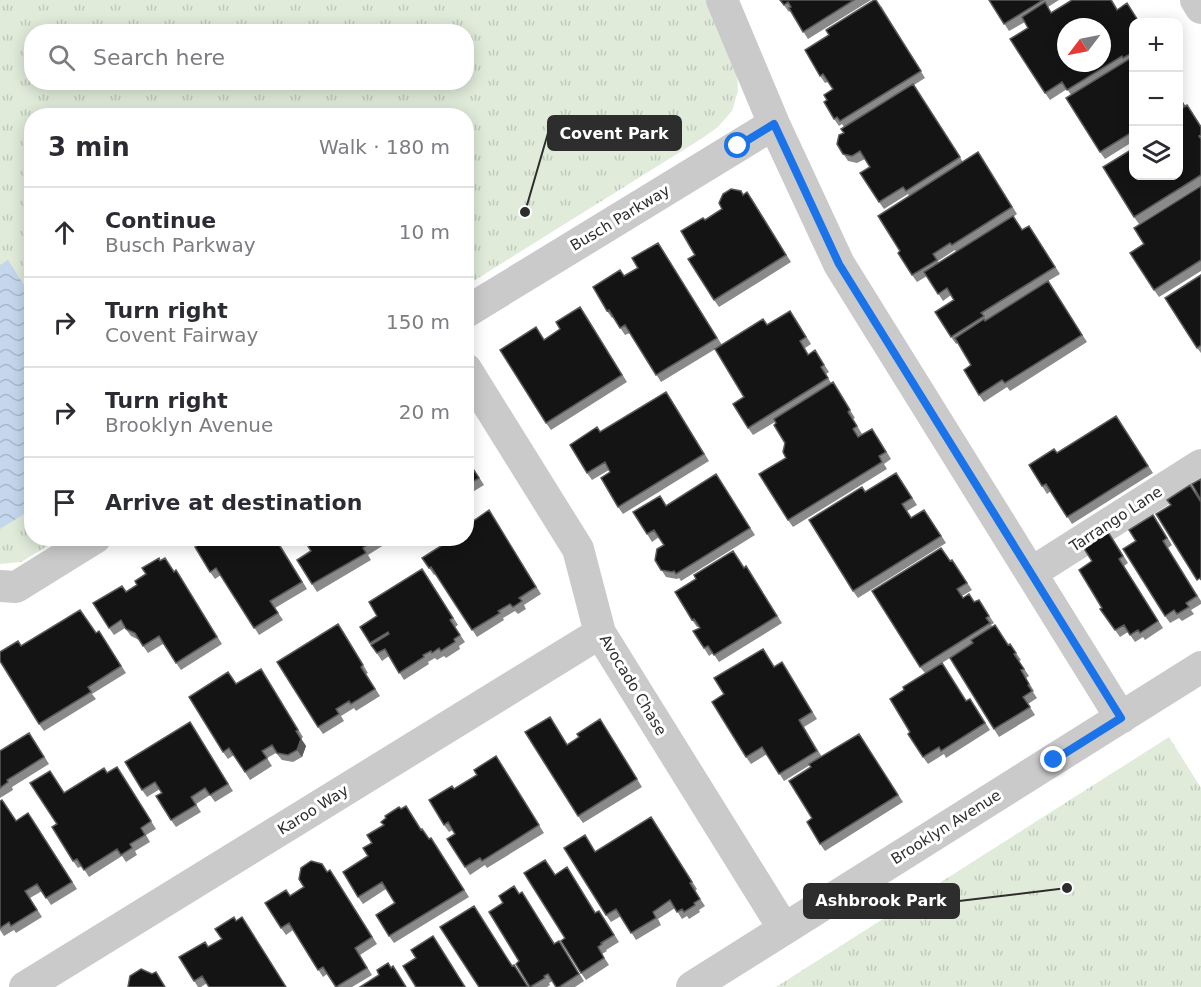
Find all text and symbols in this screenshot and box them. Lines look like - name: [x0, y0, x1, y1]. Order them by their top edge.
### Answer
- north arrow: [1057, 18, 1111, 72]
- map controls: [1129, 18, 1183, 180]
- button: +: [1129, 18, 1183, 72]
- search box: [24, 24, 474, 90]
- icon: search: [45, 41, 78, 74]
- text: Search here: [93, 45, 225, 70]
- button: −: [1129, 72, 1183, 126]
- callout: Covent Park: [548, 116, 681, 150]
- text: Covent Park: [559, 124, 669, 143]
- button: layers: [1129, 126, 1183, 180]
- text: 3 min: [48, 132, 130, 162]
- route start: [724, 132, 750, 158]
- text: Walk · 180 m: [319, 135, 450, 159]
- street label: Busch Parkway: [567, 181, 673, 255]
- text: Continue: [105, 208, 216, 233]
- icon: ahead: [48, 216, 81, 249]
- text: 10 m: [399, 220, 450, 244]
- text: Busch Parkway: [105, 233, 256, 257]
- text: Turn right: [105, 298, 228, 323]
- icon: right: [48, 306, 81, 339]
- text: 150 m: [386, 310, 450, 334]
- text: Covent Fairway: [105, 323, 258, 347]
- text: Turn right: [105, 388, 228, 413]
- icon: right: [48, 396, 81, 429]
- text: 20 m: [399, 400, 450, 424]
- text: Brooklyn Avenue: [105, 413, 273, 437]
- street label: Tarrango Lane: [1066, 482, 1166, 556]
- icon: arrive: [48, 486, 81, 519]
- text: Arrive at destination: [105, 490, 362, 515]
- street label: Avocado Chase: [596, 631, 670, 739]
- route end: [1040, 746, 1066, 772]
- street label: Karoo Way: [274, 781, 352, 839]
- street label: Brooklyn Avenue: [888, 786, 1004, 868]
- callout: Ashbrook Park: [804, 884, 959, 918]
- text: Ashbrook Park: [815, 891, 947, 910]

